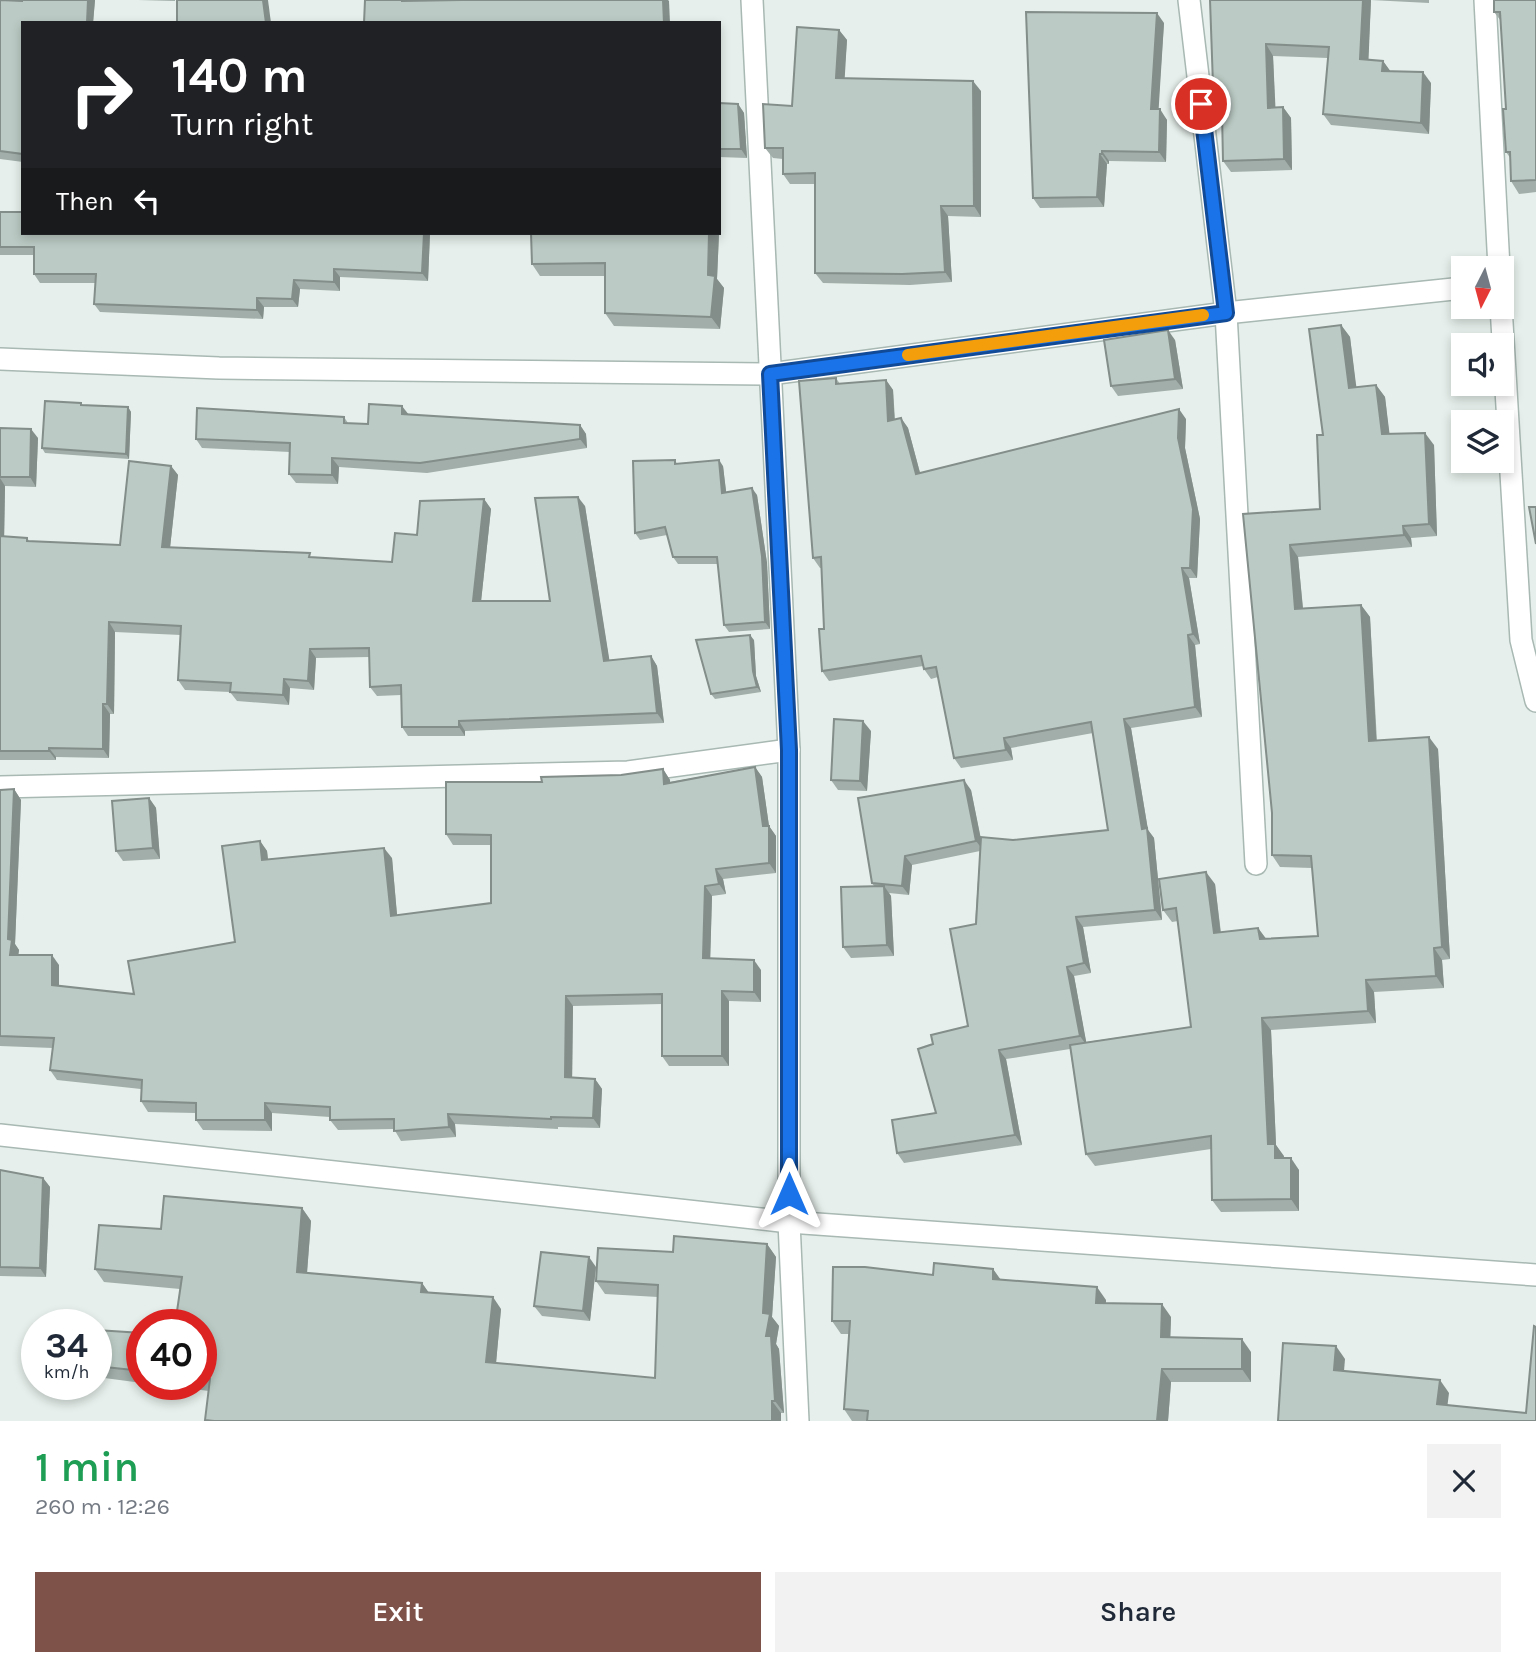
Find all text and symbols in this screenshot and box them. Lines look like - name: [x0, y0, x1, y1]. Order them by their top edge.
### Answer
- text: 140 m: [171, 47, 308, 104]
- icon: right: [56, 49, 147, 140]
- pin: [1171, 74, 1231, 134]
- icon: arrive: [1182, 85, 1220, 123]
- text: Turn right: [171, 106, 313, 143]
- icon: left: [128, 182, 166, 220]
- text: Then: [56, 186, 114, 217]
- north arrow: [1451, 256, 1514, 318]
- map controls: [1451, 256, 1514, 473]
- button: sound: [1451, 333, 1514, 396]
- button: layers: [1451, 410, 1514, 473]
- position arrow: [752, 1157, 826, 1231]
- speed limit sign: 40: [126, 1309, 217, 1400]
- text: 34: [45, 1325, 88, 1366]
- text: km/h: [44, 1361, 89, 1383]
- text: 1 min: [35, 1442, 139, 1492]
- button: close: [1427, 1444, 1501, 1518]
- text: 260 m · 12:26: [35, 1493, 170, 1520]
- button: Exit: [35, 1572, 761, 1652]
- button: Share: [775, 1572, 1501, 1652]

